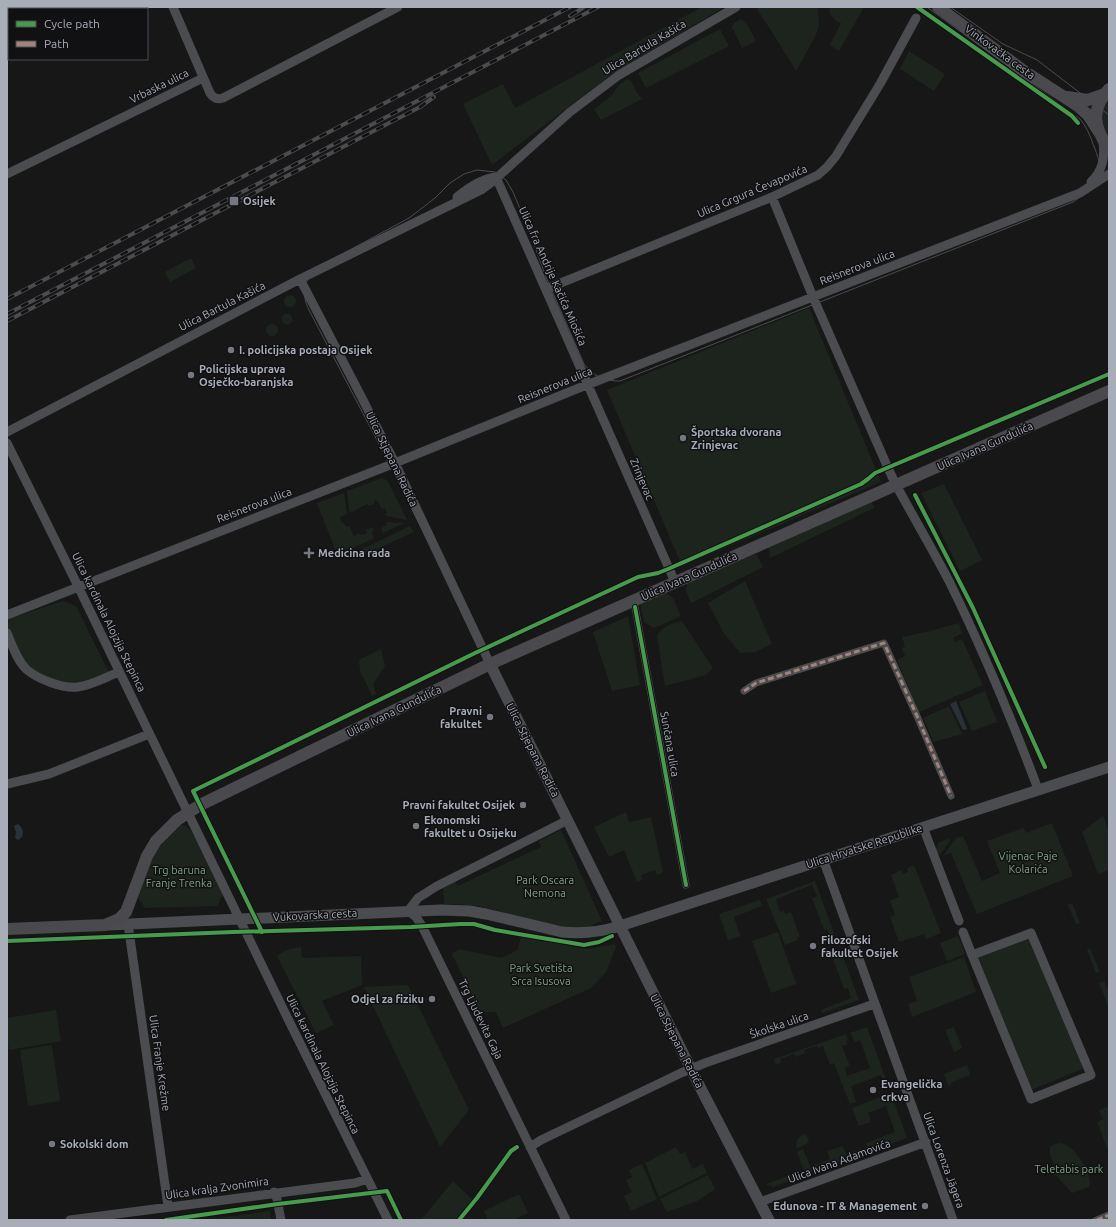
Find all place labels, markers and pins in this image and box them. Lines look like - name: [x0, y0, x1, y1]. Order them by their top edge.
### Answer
- marker: Osijek: [228, 195, 240, 207]
- place label: Osijek: [243, 195, 277, 207]
- place label: I. policijska postaja Osijek: [239, 344, 373, 356]
- marker: I. policijska postaja Osijek: [226, 345, 236, 355]
- place label: Policijska uprava Osječko-baranjska: [199, 363, 294, 388]
- marker: Policijska uprava Osječko-baranjska: [186, 370, 196, 380]
- place label: Športska dvorana Zrinjevac: [691, 425, 781, 451]
- marker: Športska dvorana Zrinjevac: [678, 433, 688, 443]
- marker: Medicina rada: [303, 547, 315, 559]
- place label: Medicina rada: [318, 547, 390, 559]
- place label: Pravni fakultet: [440, 705, 482, 730]
- marker: Pravni fakultet: [485, 712, 495, 722]
- place label: Pravni fakultet Osijek: [402, 799, 516, 811]
- marker: Pravni fakultet Osijek: [518, 800, 528, 810]
- place label: Ekonomski fakultet u Osijeku: [424, 814, 517, 839]
- marker: Ekonomski fakultet u Osijeku: [411, 821, 421, 831]
- place label: Filozofski fakultet Osijek: [821, 934, 899, 959]
- marker: Filozofski fakultet Osijek: [808, 941, 818, 951]
- place label: Odjel za fiziku: [351, 993, 424, 1005]
- marker: Odjel za fiziku: [427, 994, 437, 1004]
- place label: Evangelička crkva: [881, 1078, 942, 1103]
- marker: Evangelička crkva: [868, 1085, 878, 1095]
- place label: Sokolski dom: [60, 1138, 128, 1150]
- marker: Sokolski dom: [47, 1139, 57, 1149]
- place label: Edunova - IT & Management: [773, 1200, 917, 1212]
- marker: Edunova - IT & Management: [920, 1201, 930, 1211]

